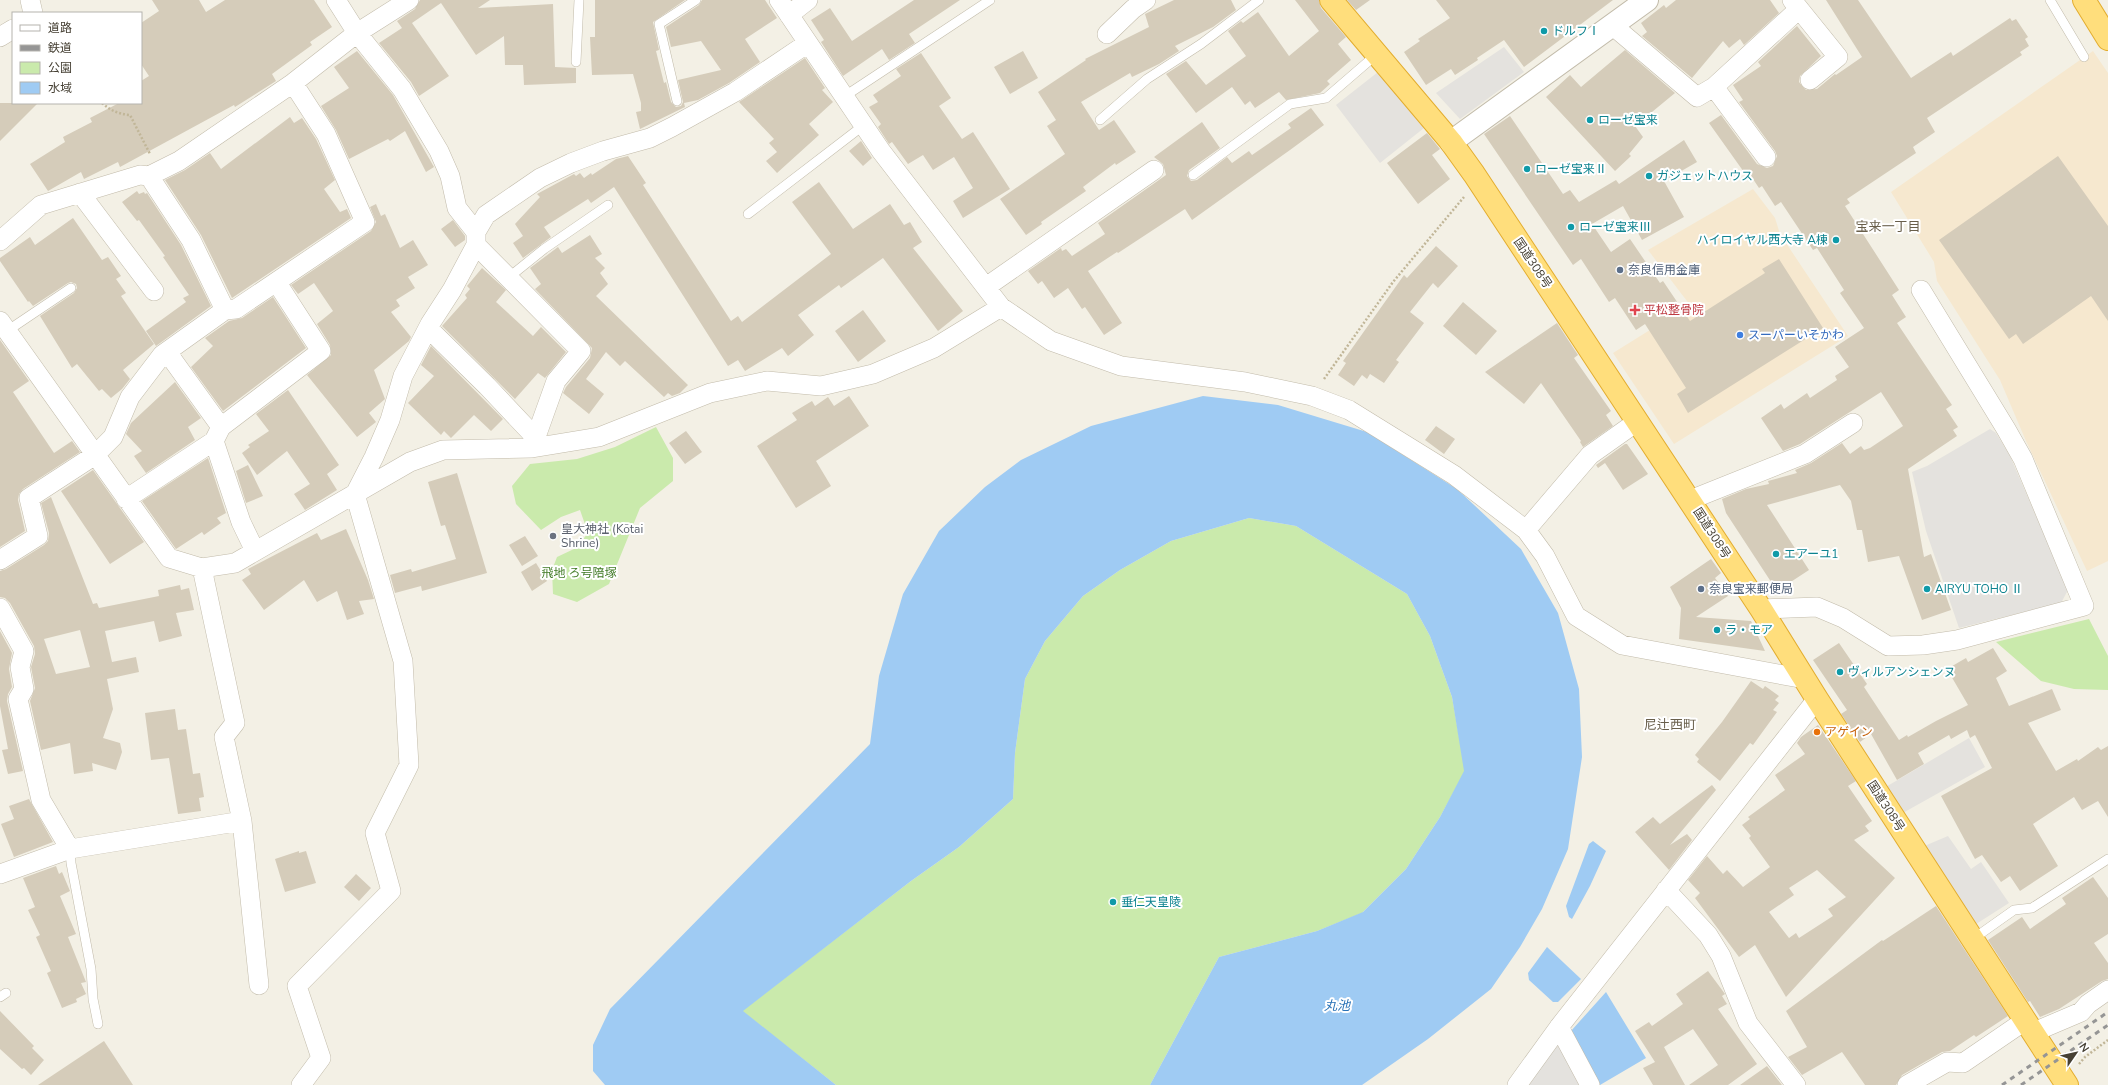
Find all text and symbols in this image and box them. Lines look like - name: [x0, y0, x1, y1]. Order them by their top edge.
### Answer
- legend: [12, 12, 142, 104]
- text: 道路: [48, 20, 72, 36]
- place label: ドルフⅠ: [1552, 23, 1600, 39]
- marker: ドルフⅠ: [1539, 26, 1549, 36]
- text: 鉄道: [48, 40, 72, 56]
- text: 公園: [48, 60, 72, 76]
- text: 水域: [48, 80, 72, 96]
- place label: ローゼ宝来: [1598, 112, 1658, 128]
- marker: ローゼ宝来: [1585, 115, 1595, 125]
- place label: ローゼ宝来Ⅱ: [1535, 161, 1607, 177]
- marker: ローゼ宝来Ⅱ: [1522, 164, 1532, 174]
- place label: ガジェットハウス: [1657, 168, 1753, 184]
- marker: ガジェットハウス: [1644, 171, 1654, 181]
- district label: 宝来一丁目: [1855, 218, 1921, 236]
- place label: ローゼ宝来Ⅲ: [1579, 219, 1651, 235]
- marker: ローゼ宝来Ⅲ: [1566, 222, 1576, 232]
- place label: ハイロイヤル西大寺 A棟: [1697, 232, 1828, 248]
- street label: 国道308号: [1510, 235, 1556, 291]
- marker: ハイロイヤル西大寺 A棟: [1831, 235, 1841, 245]
- place label: 奈良信用金庫: [1628, 262, 1700, 278]
- marker: 奈良信用金庫: [1615, 265, 1625, 275]
- place label: 平松整骨院: [1644, 302, 1704, 318]
- marker: 平松整骨院: [1629, 304, 1641, 316]
- place label: スーパーいそかわ: [1748, 327, 1844, 343]
- marker: スーパーいそかわ: [1735, 330, 1745, 340]
- street label: 国道308号: [1690, 504, 1734, 562]
- place label: 皇大神社 (Kōtai Shrine): [561, 521, 643, 551]
- marker: 皇大神社 (Kōtai Shrine): [548, 531, 558, 541]
- place label: エアーユ1: [1784, 546, 1838, 562]
- marker: エアーユ1: [1771, 549, 1781, 559]
- park label: 飛地 ろ号陪塚: [541, 565, 617, 581]
- place label: 奈良宝来郵便局: [1709, 581, 1793, 597]
- place label: AIRYU TOHO Ⅱ: [1935, 581, 2023, 597]
- marker: 奈良宝来郵便局: [1696, 584, 1706, 594]
- marker: AIRYU TOHO Ⅱ: [1922, 584, 1932, 594]
- place label: ラ・モア: [1725, 622, 1773, 638]
- marker: ラ・モア: [1712, 625, 1722, 635]
- place label: ヴィルアンシェンヌ: [1848, 664, 1956, 680]
- marker: ヴィルアンシェンヌ: [1835, 667, 1845, 677]
- district label: 尼辻西町: [1644, 716, 1696, 734]
- place label: アゲイン: [1825, 724, 1873, 740]
- marker: アゲイン: [1812, 727, 1822, 737]
- street label: 国道308号: [1864, 777, 1908, 835]
- place label: 垂仁天皇陵: [1121, 894, 1181, 910]
- marker: 垂仁天皇陵: [1108, 897, 1118, 907]
- water label: 丸池: [1324, 997, 1352, 1015]
- north arrow: [2056, 1033, 2096, 1073]
- text: N: [2075, 1040, 2092, 1055]

